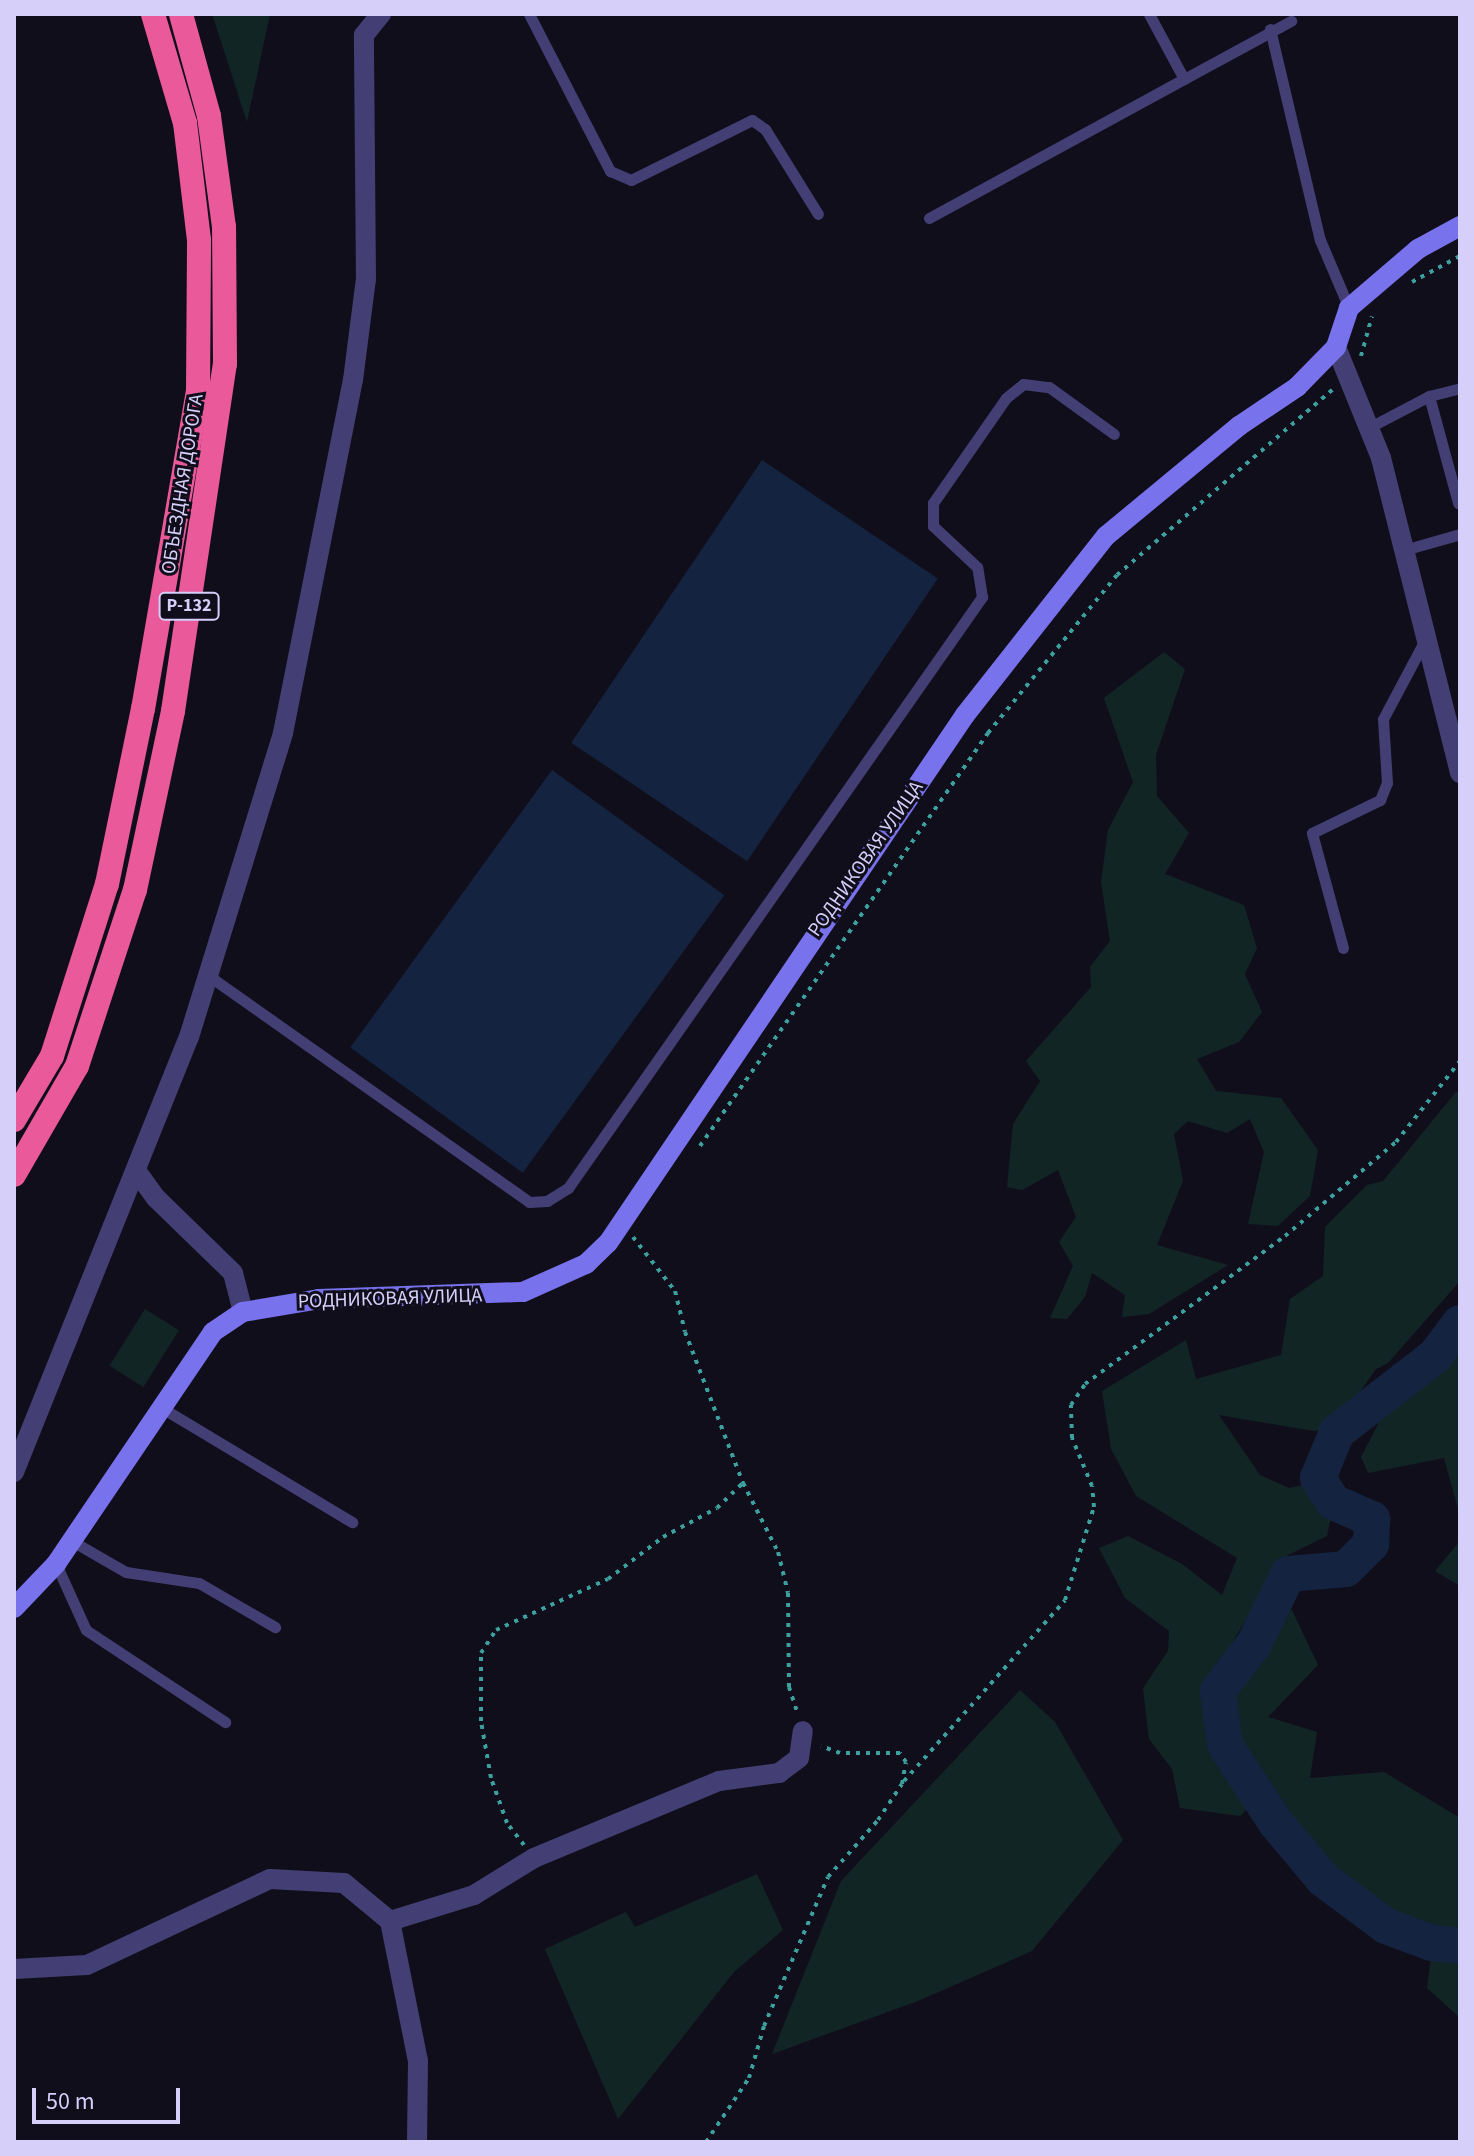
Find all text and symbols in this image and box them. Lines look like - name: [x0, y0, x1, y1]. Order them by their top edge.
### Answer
- street label: ОБЪЕЗДНАЯ ДОРОГА: [157, 392, 209, 576]
- road number: Р-132: [157, 592, 221, 620]
- street label: РОДНИКОВАЯ УЛИЦА: [803, 777, 929, 941]
- street label: РОДНИКОВАЯ УЛИЦА: [297, 1284, 483, 1314]
- scale bar: [36, 2072, 184, 2122]
- text: 50 m: [46, 2084, 95, 2119]

